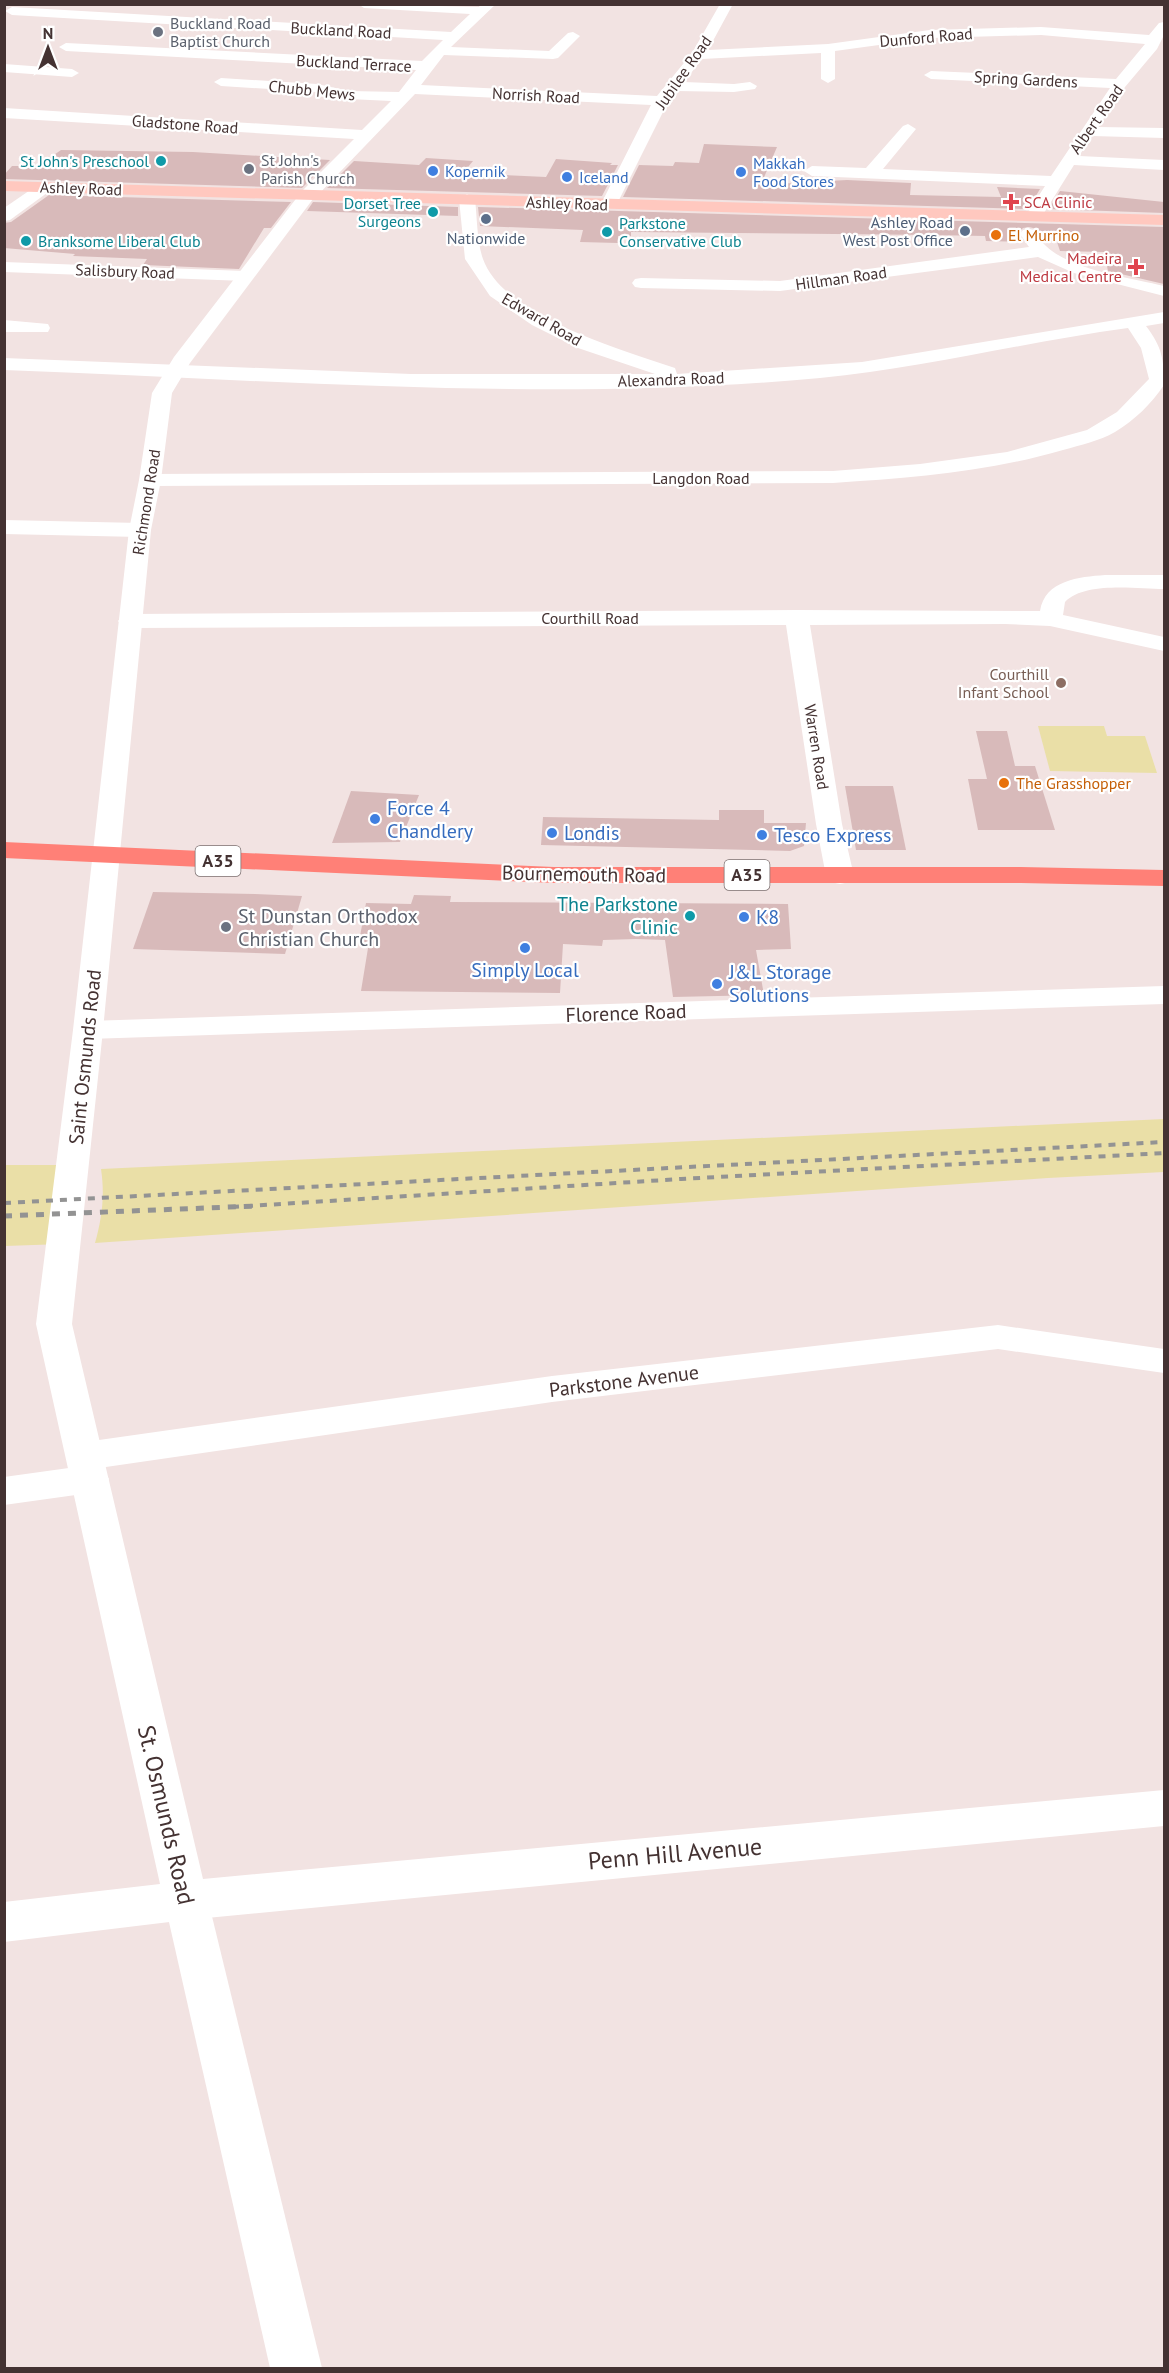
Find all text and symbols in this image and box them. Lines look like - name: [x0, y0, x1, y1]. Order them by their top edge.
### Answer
- place label: Buckland Road Baptist Church: [170, 13, 271, 51]
- street label: Buckland Road: [290, 17, 392, 43]
- north arrow: [18, 18, 78, 78]
- text: N: [43, 23, 53, 43]
- street label: Dunford Road: [879, 23, 973, 51]
- marker: Buckland Road Baptist Church: [151, 25, 165, 39]
- street label: Jubilee Road: [650, 31, 716, 113]
- street label: Buckland Terrace: [296, 50, 412, 76]
- street label: Spring Gardens: [974, 66, 1079, 92]
- street label: Chubb Mews: [268, 75, 357, 105]
- street label: Albert Road: [1065, 80, 1127, 158]
- street label: Norrish Road: [491, 83, 581, 107]
- street label: Gladstone Road: [131, 110, 239, 138]
- place label: St John's Parish Church: [261, 150, 355, 188]
- place label: St John's Preschool: [20, 151, 149, 171]
- place label: Makkah Food Stores: [753, 153, 834, 191]
- marker: St John's Preschool: [154, 154, 168, 168]
- place label: Kopernik: [445, 161, 506, 181]
- marker: St John's Parish Church: [242, 162, 256, 176]
- marker: Kopernik: [426, 164, 440, 178]
- marker: Makkah Food Stores: [734, 165, 748, 179]
- place label: Iceland: [579, 167, 629, 187]
- marker: Iceland: [560, 170, 574, 184]
- street label: Ashley Road: [40, 177, 122, 199]
- street label: Ashley Road: [526, 192, 608, 214]
- place label: SCA Clinic: [1024, 192, 1093, 212]
- place label: Dorset Tree Surgeons: [344, 193, 421, 231]
- marker: SCA Clinic: [1002, 193, 1020, 211]
- marker: Dorset Tree Surgeons: [426, 205, 440, 219]
- marker: Nationwide: [479, 212, 493, 226]
- place label: Ashley Road West Post Office: [843, 212, 953, 250]
- place label: Parkstone Conservative Club: [619, 213, 742, 251]
- marker: Ashley Road West Post Office: [958, 224, 972, 238]
- marker: Parkstone Conservative Club: [600, 225, 614, 239]
- place label: El Murrino: [1008, 225, 1079, 245]
- place label: Nationwide: [447, 228, 525, 248]
- marker: El Murrino: [989, 228, 1003, 242]
- place label: Branksome Liberal Club: [38, 231, 201, 251]
- marker: Branksome Liberal Club: [19, 234, 33, 248]
- place label: Madeira Medical Centre: [1020, 248, 1122, 286]
- marker: Madeira Medical Centre: [1127, 258, 1145, 276]
- street label: Salisbury Road: [75, 259, 175, 283]
- street label: Hillman Road: [794, 262, 888, 294]
- street label: Edward Road: [498, 288, 586, 350]
- street label: Alexandra Road: [617, 367, 725, 391]
- street label: Richmond Road: [128, 448, 164, 556]
- street label: Langdon Road: [652, 468, 750, 488]
- street label: Courthill Road: [541, 608, 639, 628]
- place label: Courthill Infant School: [958, 664, 1049, 702]
- marker: Courthill Infant School: [1054, 676, 1068, 690]
- street label: Warren Road: [800, 703, 834, 791]
- place label: The Grasshopper: [1016, 773, 1131, 793]
- marker: The Grasshopper: [997, 776, 1011, 790]
- place label: Force 4 Chandlery: [387, 795, 474, 844]
- marker: Force 4 Chandlery: [368, 812, 382, 826]
- place label: Londis: [564, 820, 619, 846]
- place label: Tesco Express: [774, 822, 891, 848]
- marker: Londis: [545, 826, 559, 840]
- marker: Tesco Express: [755, 828, 769, 842]
- road number: A35: [196, 846, 240, 876]
- street label: Bournemouth Road: [502, 860, 666, 888]
- road number: A35: [724, 860, 770, 890]
- place label: The Parkstone Clinic: [557, 891, 678, 940]
- place label: St Dunstan Orthodox Christian Church: [238, 903, 418, 952]
- place label: K8: [756, 904, 779, 930]
- marker: The Parkstone Clinic: [683, 909, 697, 923]
- marker: K8: [737, 910, 751, 924]
- marker: St Dunstan Orthodox Christian Church: [219, 920, 233, 934]
- marker: Simply Local: [518, 941, 532, 955]
- place label: Simply Local: [471, 957, 579, 983]
- place label: J&L Storage Solutions: [728, 959, 831, 1008]
- street label: Saint Osmunds Road: [63, 968, 107, 1146]
- marker: J&L Storage Solutions: [710, 977, 724, 991]
- street label: Florence Road: [565, 998, 687, 1028]
- street label: Parkstone Avenue: [548, 1359, 700, 1403]
- street label: St. Osmunds Road: [131, 1722, 202, 1908]
- street label: Penn Hill Avenue: [587, 1830, 763, 1877]

